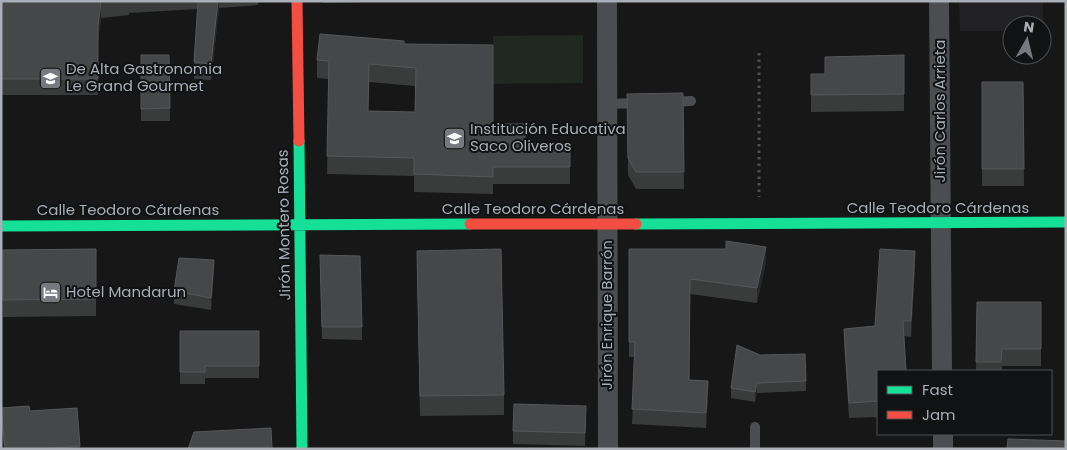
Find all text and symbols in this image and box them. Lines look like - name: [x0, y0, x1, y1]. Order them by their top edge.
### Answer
- north arrow: [1002, 15, 1052, 65]
- text: N: [1022, 16, 1035, 38]
- street label: Jirón Carlos Arrieta: [929, 40, 950, 182]
- place label: De Alta Gastronomia Le Grand Gourmet: [66, 58, 222, 96]
- school or university icon: De Alta Gastronomia Le Grand Gourmet: [38, 66, 62, 90]
- place label: Institución Educativa Saco Oliveros: [470, 118, 626, 156]
- school or university icon: Institución Educativa Saco Oliveros: [442, 126, 466, 150]
- street label: Jirón Montero Rosas: [272, 149, 295, 301]
- street label: Calle Teodoro Cárdenas: [847, 197, 1030, 218]
- street label: Calle Teodoro Cárdenas: [442, 198, 625, 219]
- street label: Calle Teodoro Cárdenas: [37, 199, 220, 220]
- street label: Jirón Enrique Barrón: [596, 240, 617, 390]
- hotel icon: Hotel Mandarun: [38, 280, 62, 304]
- place label: Hotel Mandarun: [66, 281, 186, 302]
- legend: [877, 370, 1052, 435]
- text: Fast: [922, 379, 953, 400]
- text: Jam: [922, 404, 956, 425]

